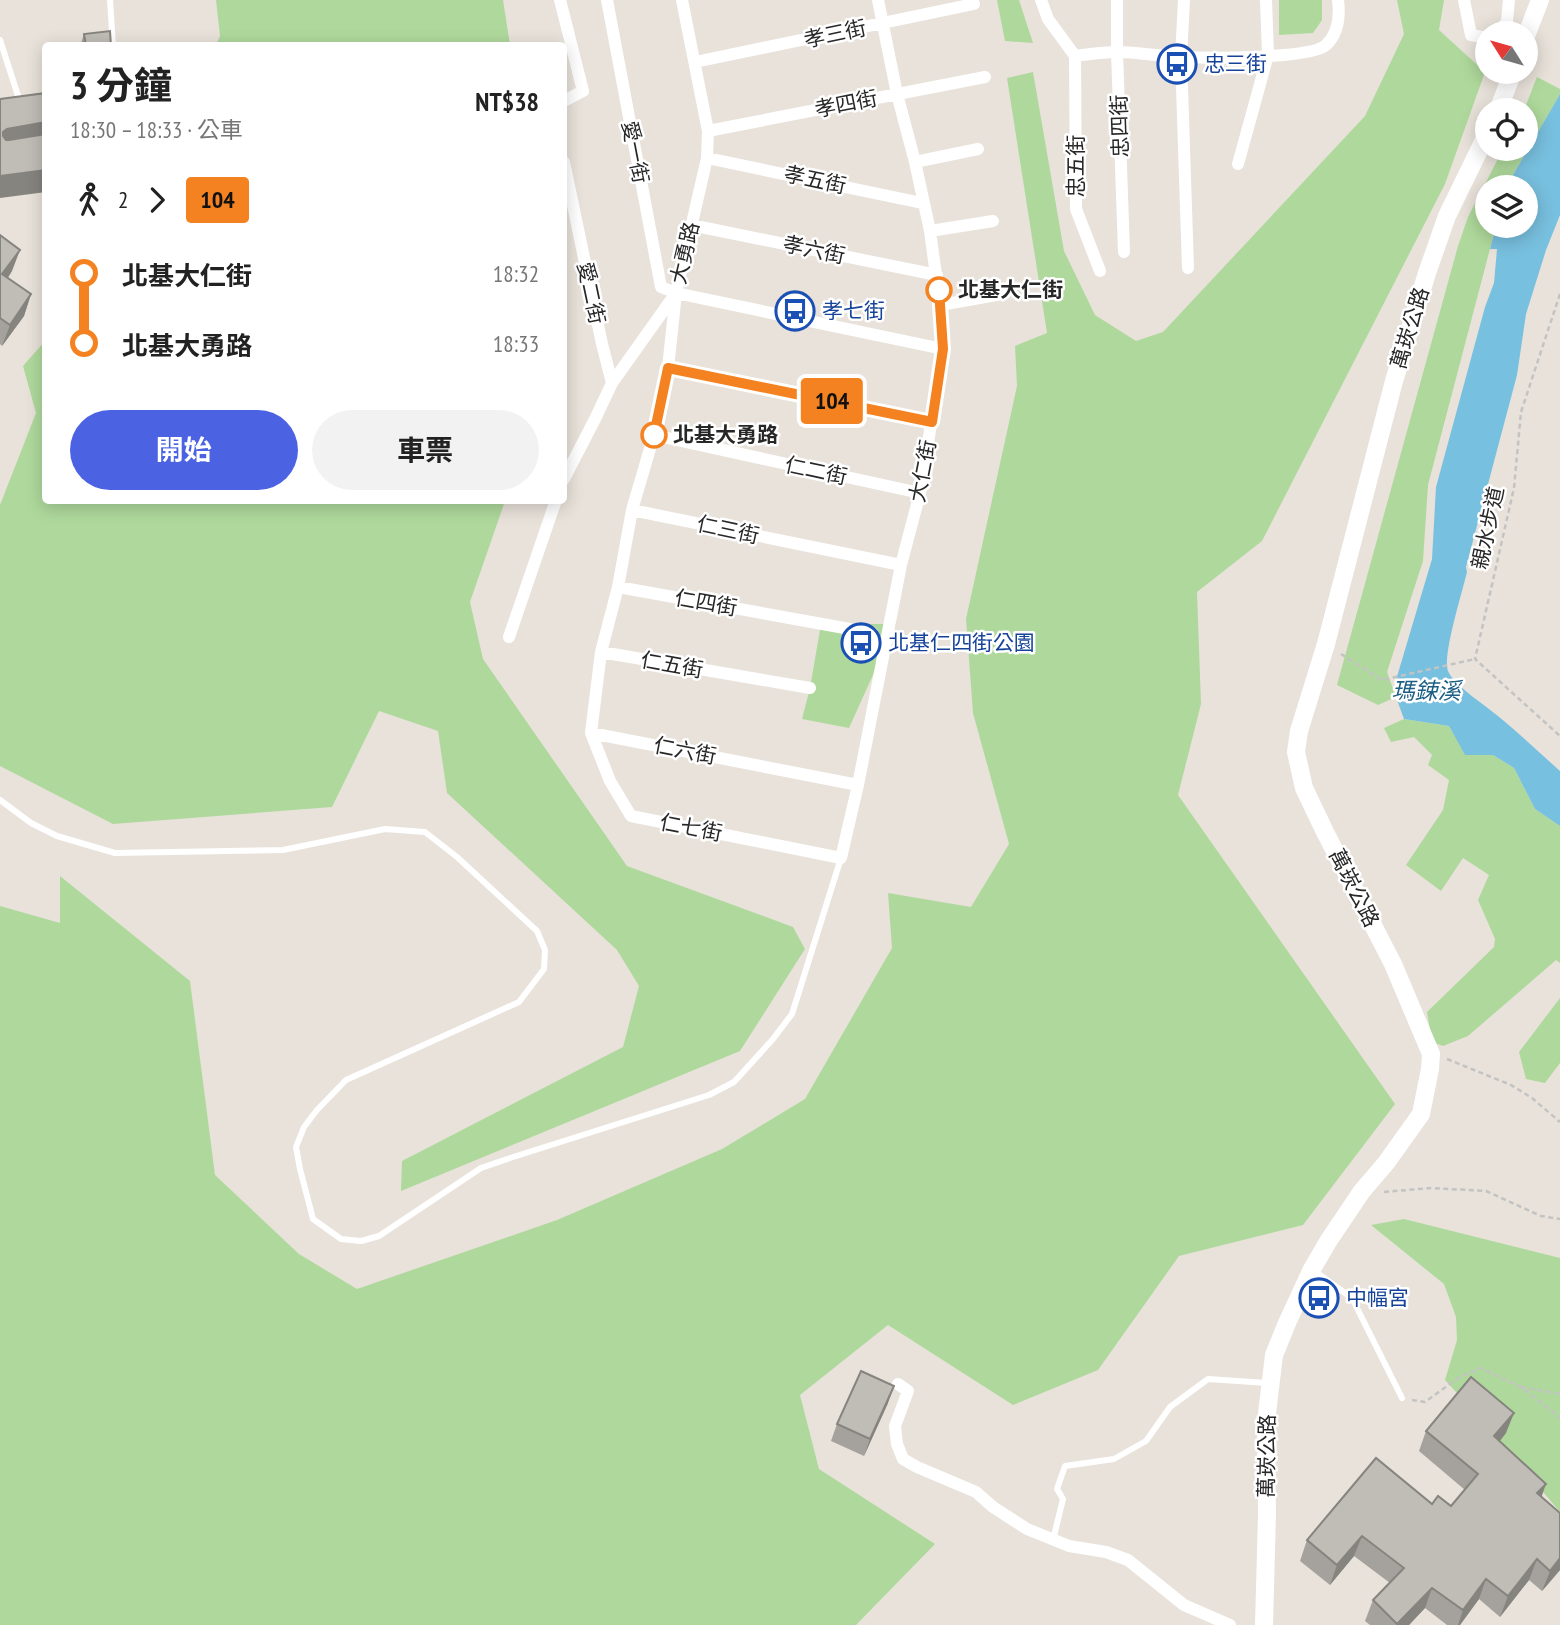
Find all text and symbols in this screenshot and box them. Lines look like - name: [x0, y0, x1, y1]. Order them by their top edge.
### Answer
- street label: 孝三街: [801, 14, 869, 53]
- north arrow: [1475, 21, 1538, 84]
- map controls: [1475, 21, 1538, 238]
- bus stop icon: 忠三街: [1156, 43, 1198, 85]
- place label: 忠三街: [1204, 50, 1267, 77]
- text: 3 分鐘: [70, 60, 172, 109]
- street label: 孝四街: [812, 84, 879, 123]
- text: NT$38: [475, 85, 539, 118]
- street label: 忠四街: [1105, 94, 1134, 158]
- button: locate: [1475, 98, 1538, 161]
- text: 18:30 – 18:33 · 公車: [70, 115, 243, 144]
- street label: 愛一街: [616, 118, 655, 185]
- street label: 忠五街: [1062, 135, 1089, 198]
- street label: 孝五街: [781, 160, 849, 199]
- button: layers: [1475, 175, 1538, 238]
- icon: walk: [70, 181, 108, 219]
- icon: forward: [138, 181, 176, 219]
- text: 104: [200, 184, 235, 215]
- text: 2: [118, 185, 128, 214]
- street label: 大勇路: [664, 219, 705, 287]
- street label: 孝六街: [780, 230, 848, 269]
- text: 北基大仁街: [122, 259, 252, 292]
- text: 18:32: [493, 259, 539, 288]
- street label: 愛二街: [572, 259, 611, 327]
- place label: 北基大仁街: [958, 276, 1063, 303]
- marker: 北基大仁街: [926, 277, 952, 303]
- street label: 萬崁公路: [1384, 284, 1435, 372]
- bus stop icon: 孝七街: [774, 290, 816, 332]
- place label: 孝七街: [822, 297, 885, 324]
- text: 北基大勇路: [122, 329, 252, 362]
- text: 18:33: [493, 329, 539, 358]
- line badge: 104: [792, 378, 872, 424]
- text: 104: [815, 385, 849, 416]
- button: 開始: [70, 410, 298, 490]
- button: 車票: [312, 410, 539, 490]
- place label: 北基大勇路: [673, 421, 778, 448]
- marker: 北基大勇路: [641, 422, 667, 448]
- street label: 大仁街: [903, 437, 942, 504]
- street label: 仁二街: [782, 451, 850, 490]
- street label: 親水步道: [1466, 484, 1509, 572]
- street label: 仁三街: [694, 510, 762, 549]
- street label: 仁四街: [673, 584, 739, 621]
- bus stop icon: 北基仁四街公園: [840, 622, 882, 664]
- place label: 北基仁四街公園: [888, 629, 1035, 656]
- street label: 仁五街: [639, 646, 705, 683]
- water label: 瑪鋉溪: [1392, 676, 1464, 705]
- street label: 仁六街: [652, 731, 719, 770]
- street label: 仁七街: [658, 808, 725, 847]
- street label: 萬崁公路: [1323, 844, 1386, 931]
- bus stop icon: 中幅宮: [1298, 1277, 1340, 1319]
- place label: 中幅宮: [1346, 1284, 1409, 1311]
- street label: 萬崁公路: [1252, 1414, 1281, 1498]

